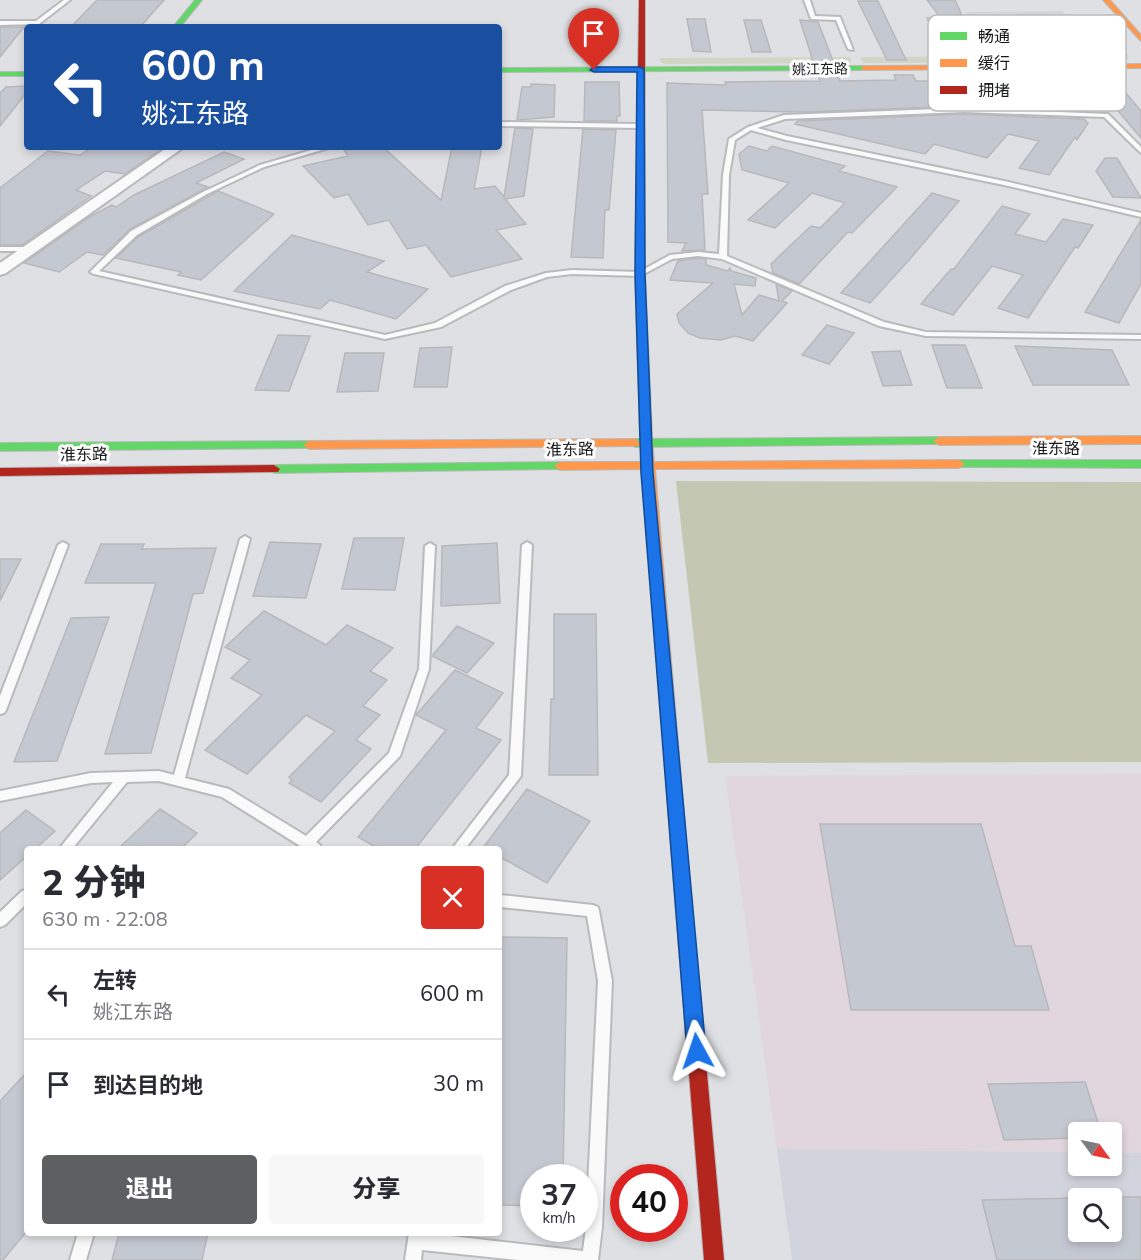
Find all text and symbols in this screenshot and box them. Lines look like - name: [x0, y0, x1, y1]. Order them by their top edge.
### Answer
- pin: [568, 8, 619, 70]
- legend: [928, 15, 1126, 111]
- icon: arrive: [577, 17, 610, 50]
- text: 畅通: [978, 26, 1010, 48]
- text: 600 m: [141, 38, 265, 95]
- icon: left: [42, 48, 120, 126]
- text: 缓行: [978, 53, 1010, 75]
- street label: 姚江东路: [792, 60, 848, 79]
- text: 拥堵: [978, 80, 1010, 102]
- text: 姚江东路: [141, 96, 249, 133]
- street label: 淮东路: [1032, 438, 1080, 460]
- street label: 淮东路: [546, 439, 594, 461]
- street label: 淮东路: [60, 444, 108, 466]
- text: 2 分钟: [42, 859, 146, 908]
- button: close: [421, 866, 484, 929]
- text: 630 m · 22:08: [42, 906, 168, 933]
- text: 左转: [93, 966, 137, 996]
- icon: left: [42, 978, 75, 1011]
- text: 600 m: [420, 979, 484, 1009]
- text: 姚江东路: [93, 999, 173, 1026]
- position arrow: [665, 1019, 729, 1083]
- icon: arrive: [42, 1068, 75, 1101]
- text: 30 m: [433, 1069, 484, 1099]
- text: 到达目的地: [93, 1071, 203, 1101]
- north arrow: [1068, 1122, 1122, 1176]
- map controls: [1068, 1122, 1122, 1242]
- button: 退出: [42, 1155, 257, 1224]
- button: 分享: [269, 1155, 484, 1224]
- speed limit sign: 40: [610, 1164, 688, 1242]
- text: 37: [541, 1175, 577, 1216]
- button: search: [1068, 1188, 1122, 1242]
- text: km/h: [542, 1208, 576, 1228]

